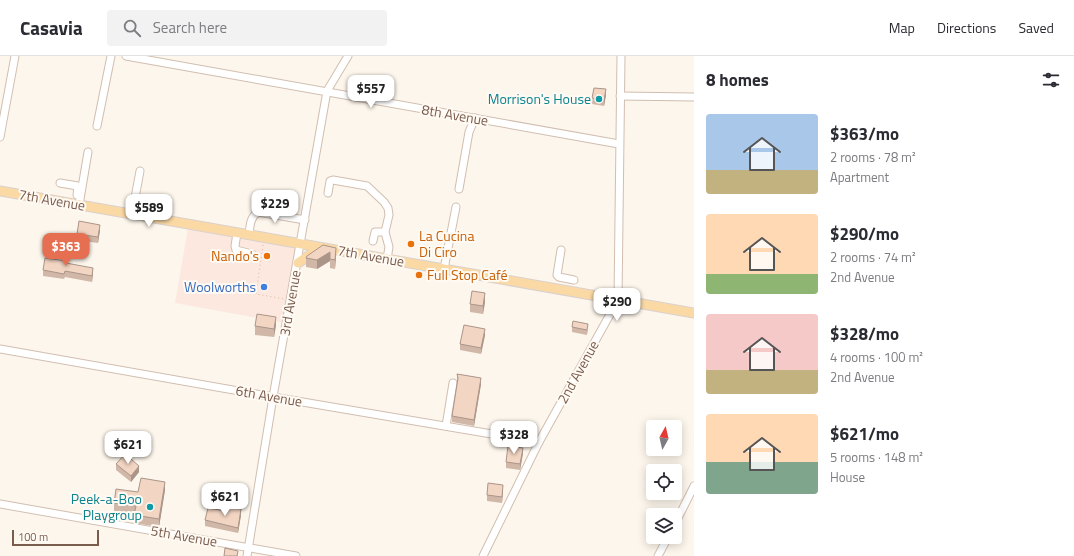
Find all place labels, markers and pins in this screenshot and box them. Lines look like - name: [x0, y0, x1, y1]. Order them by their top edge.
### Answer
- pin: $557: [347, 75, 395, 109]
- place label: Morrison's House: [488, 88, 591, 109]
- marker: Morrison's House: [594, 94, 604, 104]
- pin: $229: [251, 190, 299, 224]
- pin: $589: [125, 194, 173, 228]
- place label: La Cucina Di Ciro: [419, 225, 474, 262]
- pin: $363: [42, 233, 90, 267]
- marker: La Cucina Di Ciro: [406, 239, 416, 249]
- place label: Nando's: [211, 245, 259, 266]
- marker: Nando's: [262, 251, 272, 261]
- place label: Full Stop Café: [427, 264, 508, 285]
- marker: Full Stop Café: [414, 270, 424, 280]
- place label: Woolworths: [184, 276, 256, 297]
- marker: Woolworths: [259, 282, 269, 292]
- pin: $290: [593, 288, 641, 322]
- pin: $328: [490, 421, 538, 455]
- pin: $621: [104, 431, 152, 465]
- pin: $621: [201, 483, 249, 517]
- place label: Peek-a-Boo Playgroup: [71, 488, 142, 525]
- marker: Peek-a-Boo Playgroup: [145, 502, 155, 512]

